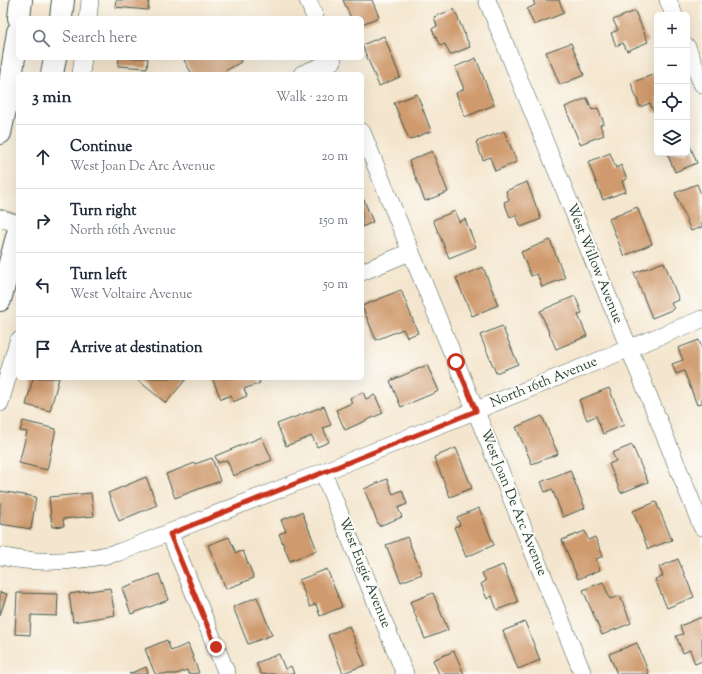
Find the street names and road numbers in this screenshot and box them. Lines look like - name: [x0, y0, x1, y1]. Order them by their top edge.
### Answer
- street label: West Willow Avenue: [561, 201, 627, 327]
- street label: North 16th Avenue: [487, 352, 601, 414]
- street label: West Joan De Arc Avenue: [474, 427, 552, 579]
- street label: West Eugie Avenue: [333, 515, 395, 631]

